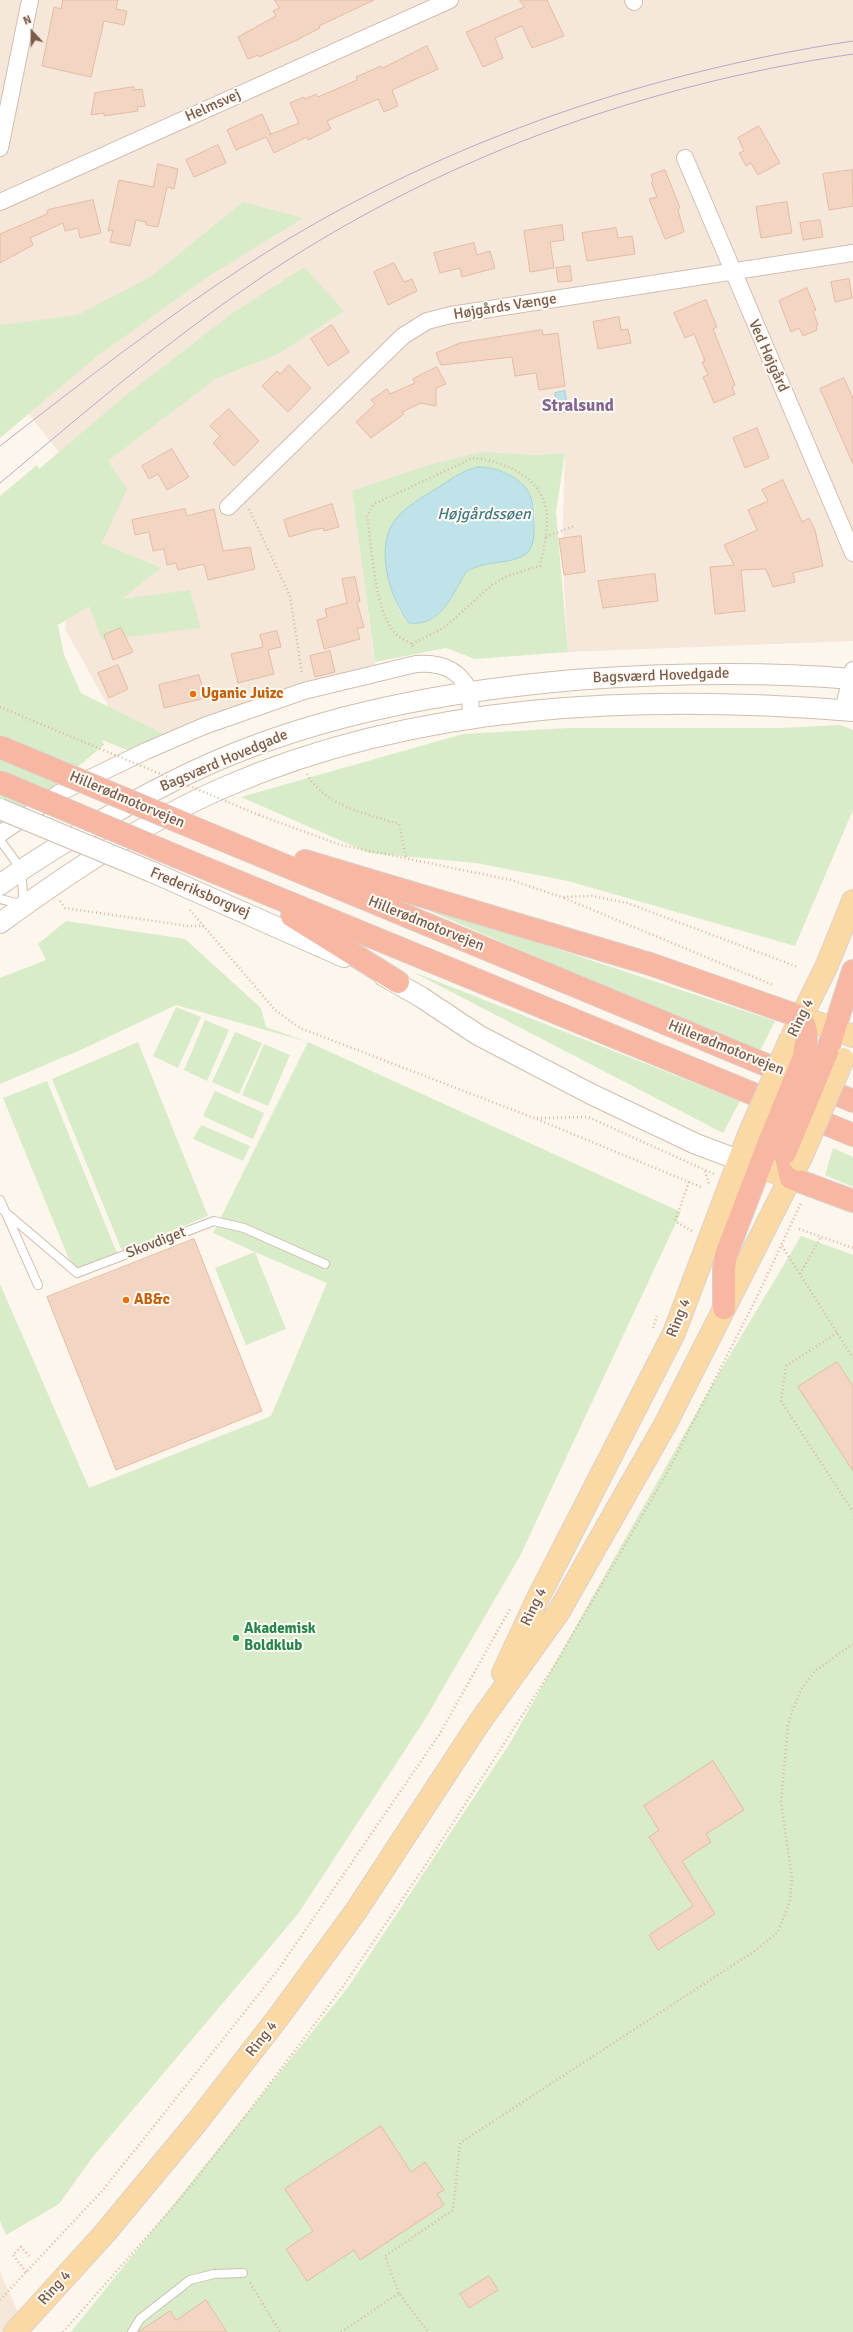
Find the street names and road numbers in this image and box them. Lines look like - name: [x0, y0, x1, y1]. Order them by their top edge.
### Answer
- street label: Helmsvej: [182, 86, 244, 126]
- street label: Højgårds Vænge: [452, 290, 558, 324]
- street label: Ved Højgård: [744, 317, 792, 395]
- street label: Bagsværd Hovedgade: [592, 665, 730, 687]
- street label: Bagsværd Hovedgade: [157, 726, 291, 796]
- street label: Hillerødmotorvejen: [67, 768, 187, 832]
- street label: Frederiksborgvej: [147, 864, 253, 922]
- street label: Hillerødmotorvejen: [365, 892, 487, 956]
- street label: Ring 4: [784, 996, 818, 1040]
- street label: Hillerødmotorvejen: [665, 1016, 787, 1080]
- street label: Skovdiget: [124, 1223, 188, 1263]
- street label: Ring 4: [663, 1296, 695, 1340]
- street label: Ring 4: [517, 1585, 551, 1629]
- street label: Ring 4: [242, 2017, 282, 2061]
- street label: Ring 4: [35, 2267, 75, 2309]

